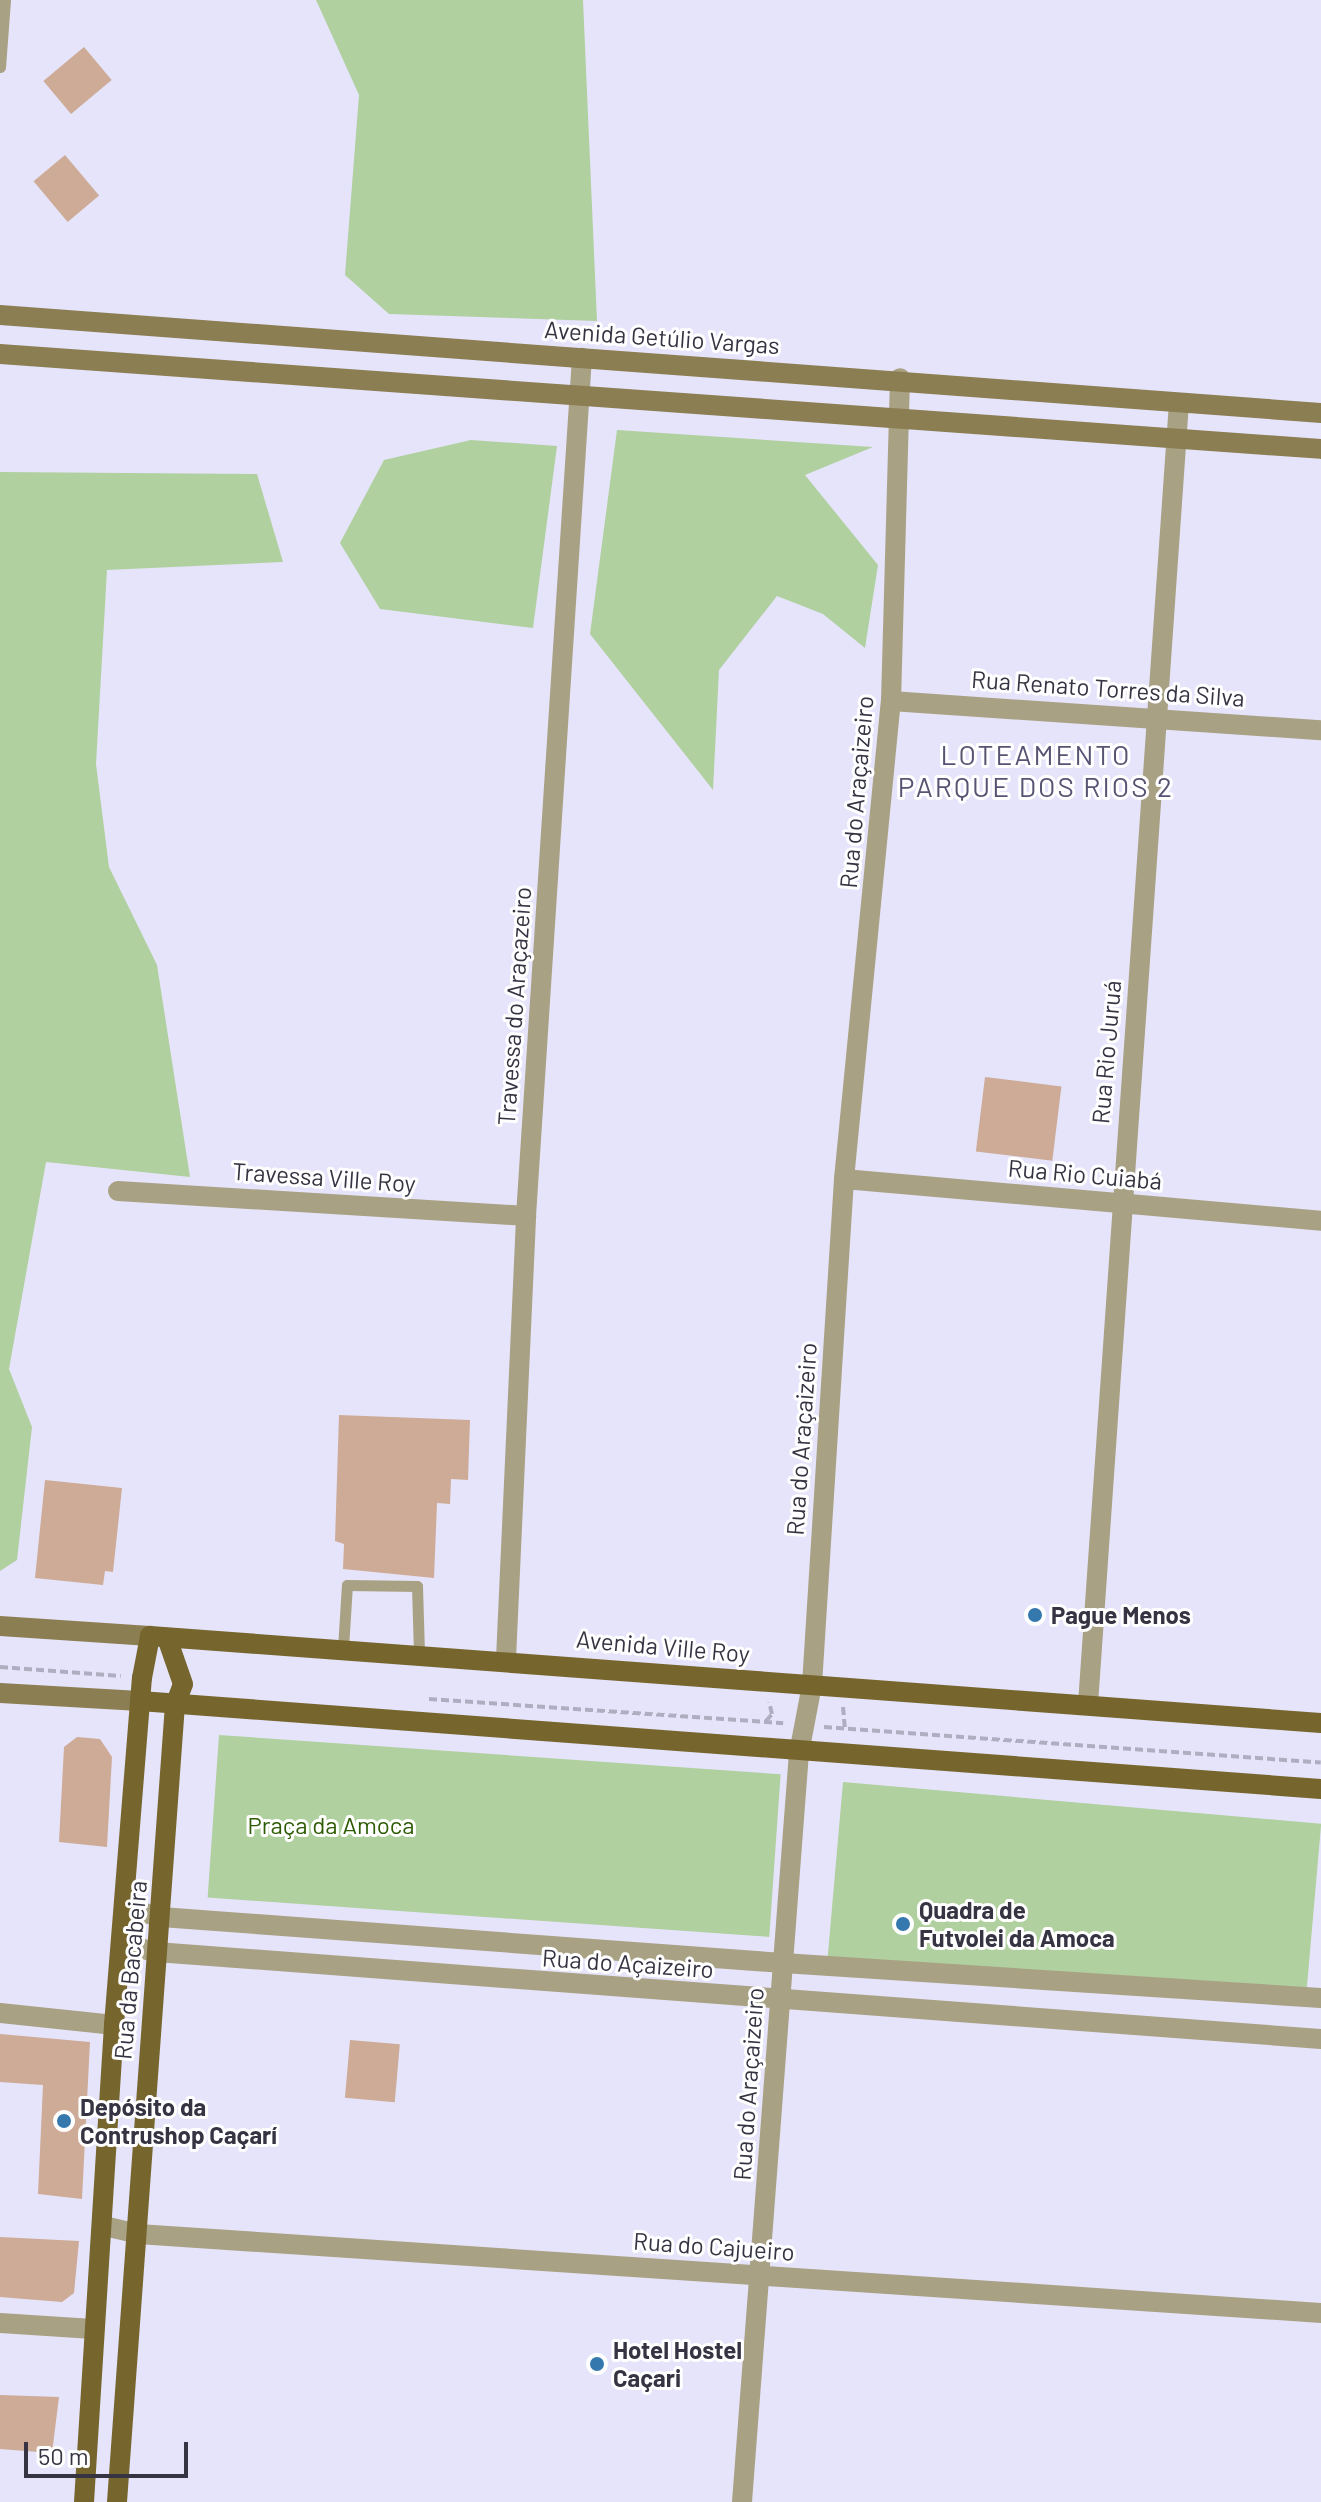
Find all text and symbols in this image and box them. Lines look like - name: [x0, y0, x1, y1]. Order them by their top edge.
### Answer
- street label: Avenida Getúlio Vargas: [543, 314, 781, 360]
- street label: Rua Renato Torres da Silva: [970, 664, 1246, 712]
- street label: Rua do Araçaizeiro: [833, 694, 879, 890]
- district label: LOTEAMENTO PARQUE DOS RIOS 2: [898, 737, 1174, 803]
- street label: Travessa do Araçazeiro: [491, 886, 537, 1126]
- street label: Rua Rio Juruá: [1085, 979, 1127, 1125]
- street label: Rua Rio Cuiabá: [1007, 1153, 1163, 1195]
- street label: Travessa Ville Roy: [231, 1156, 417, 1198]
- street label: Rua do Araçaizeiro: [780, 1342, 822, 1536]
- place label: Pague Menos: [1051, 1601, 1191, 1629]
- marker: Pague Menos: [1026, 1606, 1044, 1624]
- street label: Avenida Ville Roy: [575, 1624, 751, 1668]
- park label: Praça da Amoca: [248, 1811, 414, 1839]
- street label: Rua da Bacabeira: [108, 1879, 152, 2061]
- place label: Quadra de Futvolei da Amoca: [919, 1896, 1115, 1952]
- marker: Quadra de Futvolei da Amoca: [894, 1915, 912, 1933]
- street label: Rua do Açaizeiro: [541, 1943, 715, 1983]
- street label: Rua do Araçaizeiro: [727, 1987, 769, 2181]
- place label: Depósito da Contrushop Caçarí: [80, 2093, 277, 2149]
- marker: Depósito da Contrushop Caçarí: [55, 2112, 73, 2130]
- street label: Rua do Cajueiro: [632, 2226, 796, 2266]
- place label: Hotel Hostel Caçari: [613, 2336, 742, 2392]
- marker: Hotel Hostel Caçari: [588, 2355, 606, 2373]
- scale bar: [28, 2426, 192, 2476]
- text: 50 m: [38, 2441, 89, 2470]

